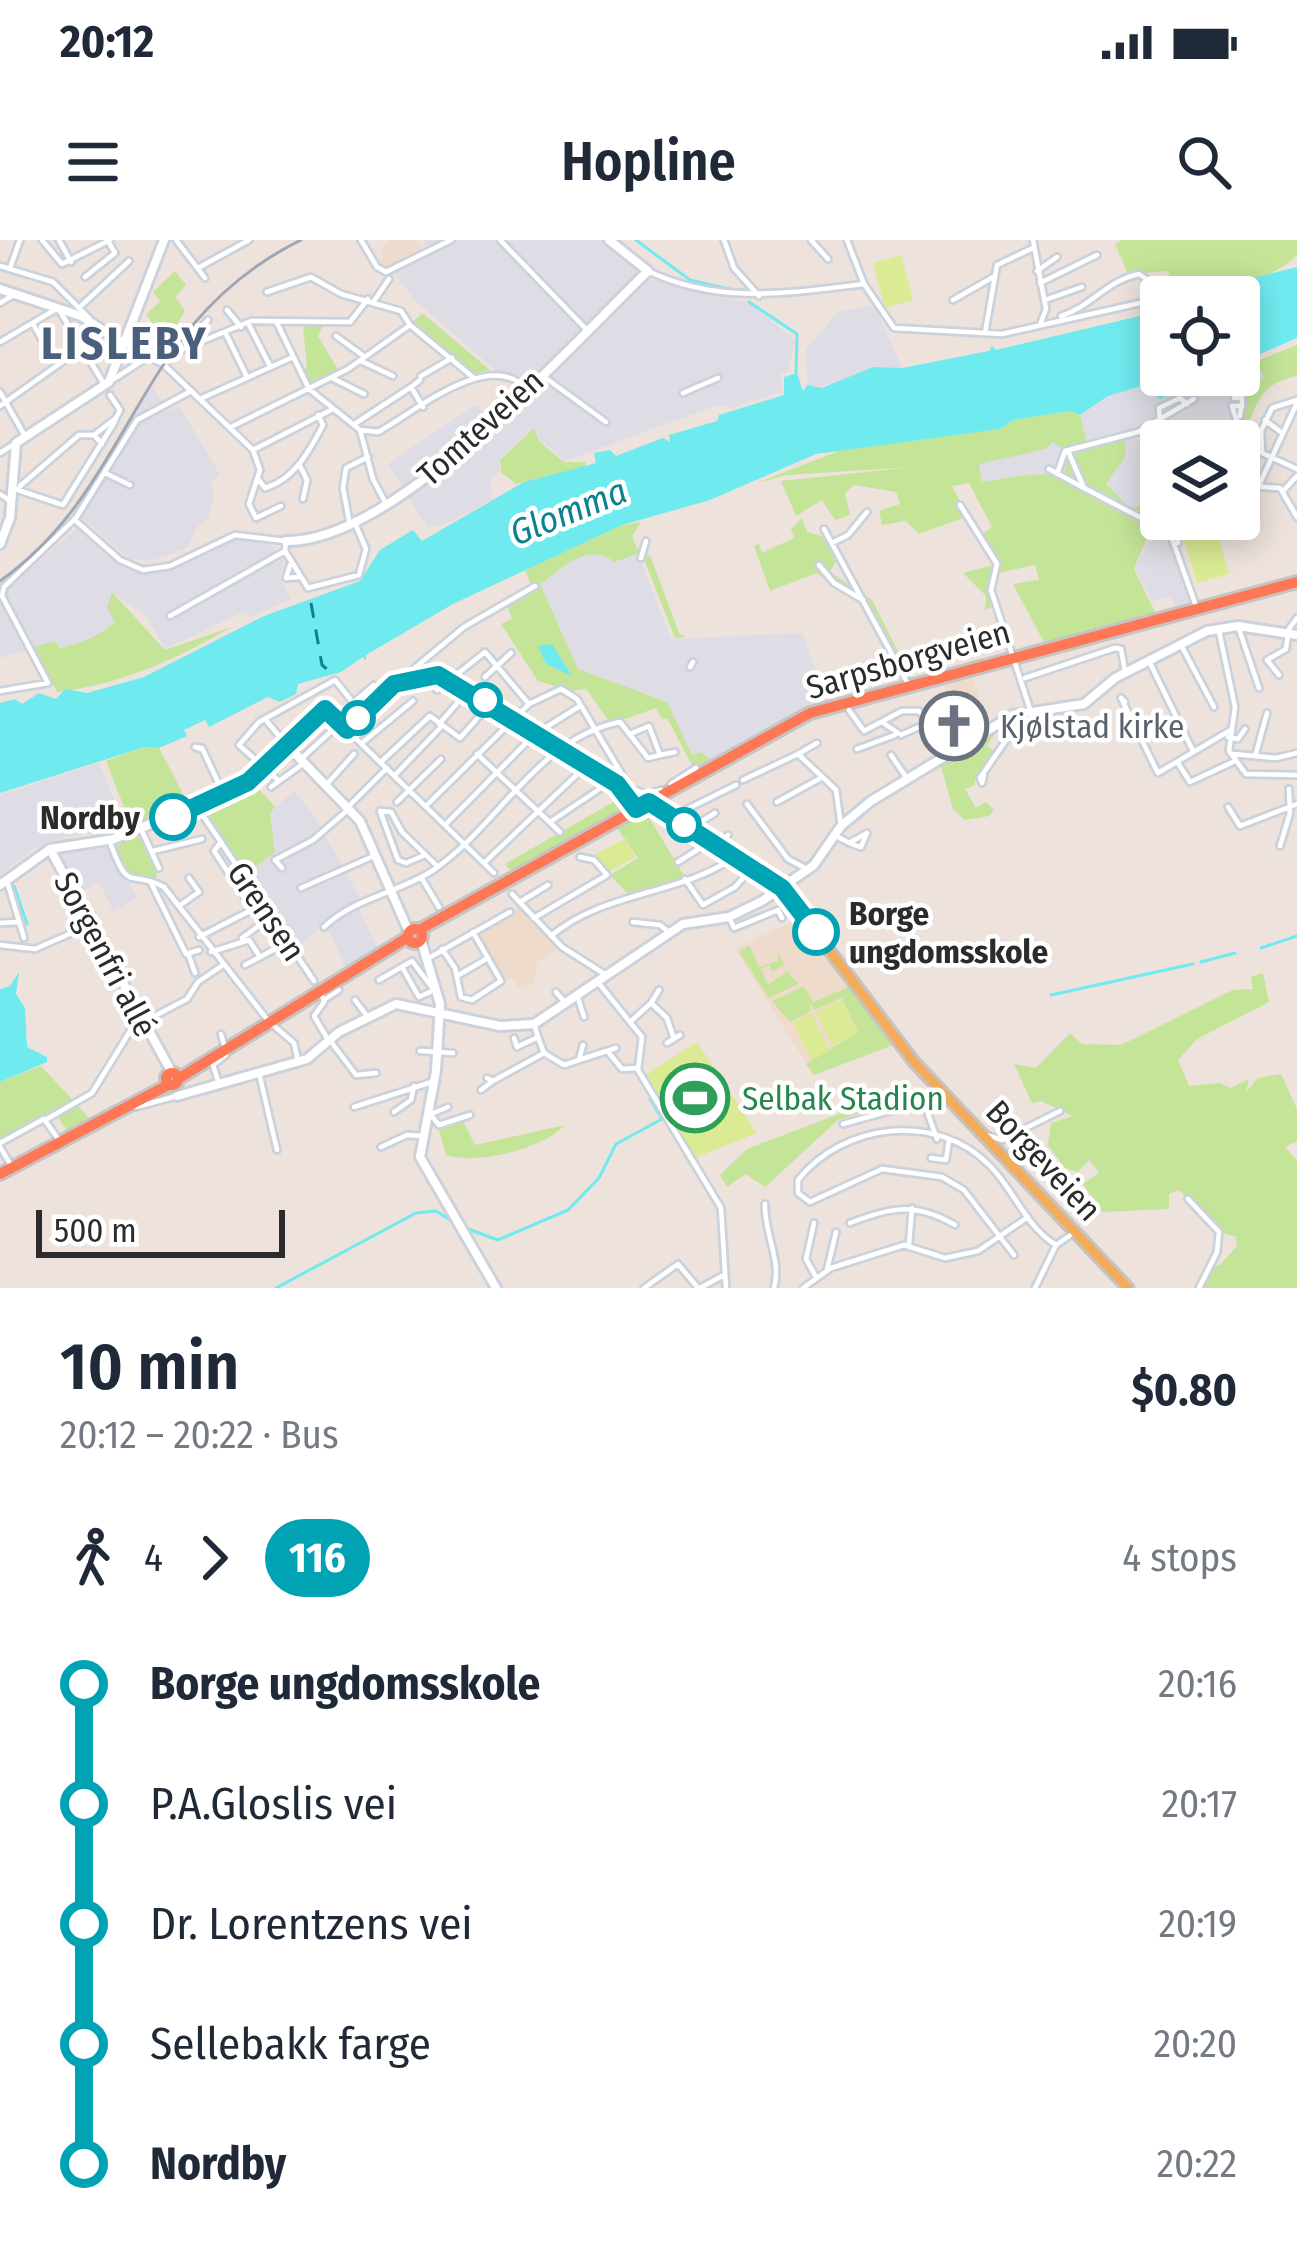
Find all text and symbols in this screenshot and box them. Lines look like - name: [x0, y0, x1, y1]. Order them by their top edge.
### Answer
- text: 20:12: [60, 15, 154, 69]
- icon: menu: [60, 129, 126, 195]
- icon: search: [1171, 129, 1237, 195]
- text: Hopline: [561, 130, 736, 194]
- map controls: [1140, 276, 1260, 540]
- button: locate: [1140, 276, 1260, 396]
- district label: LISLEBY: [41, 317, 209, 371]
- street label: Tomteveien: [409, 361, 552, 495]
- button: layers: [1140, 420, 1260, 540]
- water label: Glomma: [503, 469, 633, 555]
- street label: Sarpsborgveien: [802, 612, 1015, 708]
- unlabelled marker: [469, 684, 501, 716]
- church icon: Kjølstad kirke: [919, 691, 989, 761]
- unlabelled marker: [342, 702, 374, 734]
- place label: Kjølstad kirke: [1000, 707, 1184, 747]
- marker: Nordby: [151, 795, 195, 839]
- place label: Nordby: [40, 798, 140, 838]
- unlabelled marker: [668, 809, 700, 841]
- street label: Grensen: [219, 854, 314, 969]
- street label: Sorgenfri allé: [45, 865, 165, 1044]
- place label: Borge ungdomsskole: [849, 894, 1048, 972]
- marker: Borge ungdomsskole: [794, 910, 838, 954]
- sports icon: Selbak Stadion: [660, 1063, 730, 1133]
- place label: Selbak Stadion: [742, 1079, 944, 1119]
- street label: Borgeveien: [977, 1092, 1109, 1229]
- scale bar: [36, 1204, 285, 1257]
- text: 500 m: [54, 1211, 137, 1251]
- text: 10 min: [60, 1327, 239, 1406]
- text: $0.80: [1131, 1363, 1237, 1417]
- text: 20:12 – 20:22 · Bus: [60, 1412, 339, 1458]
- icon: walk: [60, 1525, 126, 1591]
- icon: forward: [181, 1525, 247, 1591]
- text: 116: [289, 1533, 346, 1583]
- text: 4: [144, 1535, 163, 1581]
- text: 4 stops: [1122, 1535, 1237, 1581]
- text: Borge ungdomsskole: [150, 1657, 540, 1711]
- text: 20:16: [1158, 1661, 1237, 1707]
- text: P.A.Gloslis vei: [150, 1777, 397, 1831]
- text: 20:17: [1162, 1781, 1237, 1827]
- text: Dr. Lorentzens vei: [150, 1897, 473, 1951]
- text: 20:19: [1159, 1901, 1237, 1947]
- text: Sellebakk farge: [150, 2017, 431, 2071]
- text: 20:20: [1154, 2021, 1237, 2067]
- text: Nordby: [150, 2137, 286, 2191]
- text: 20:22: [1157, 2141, 1237, 2187]

